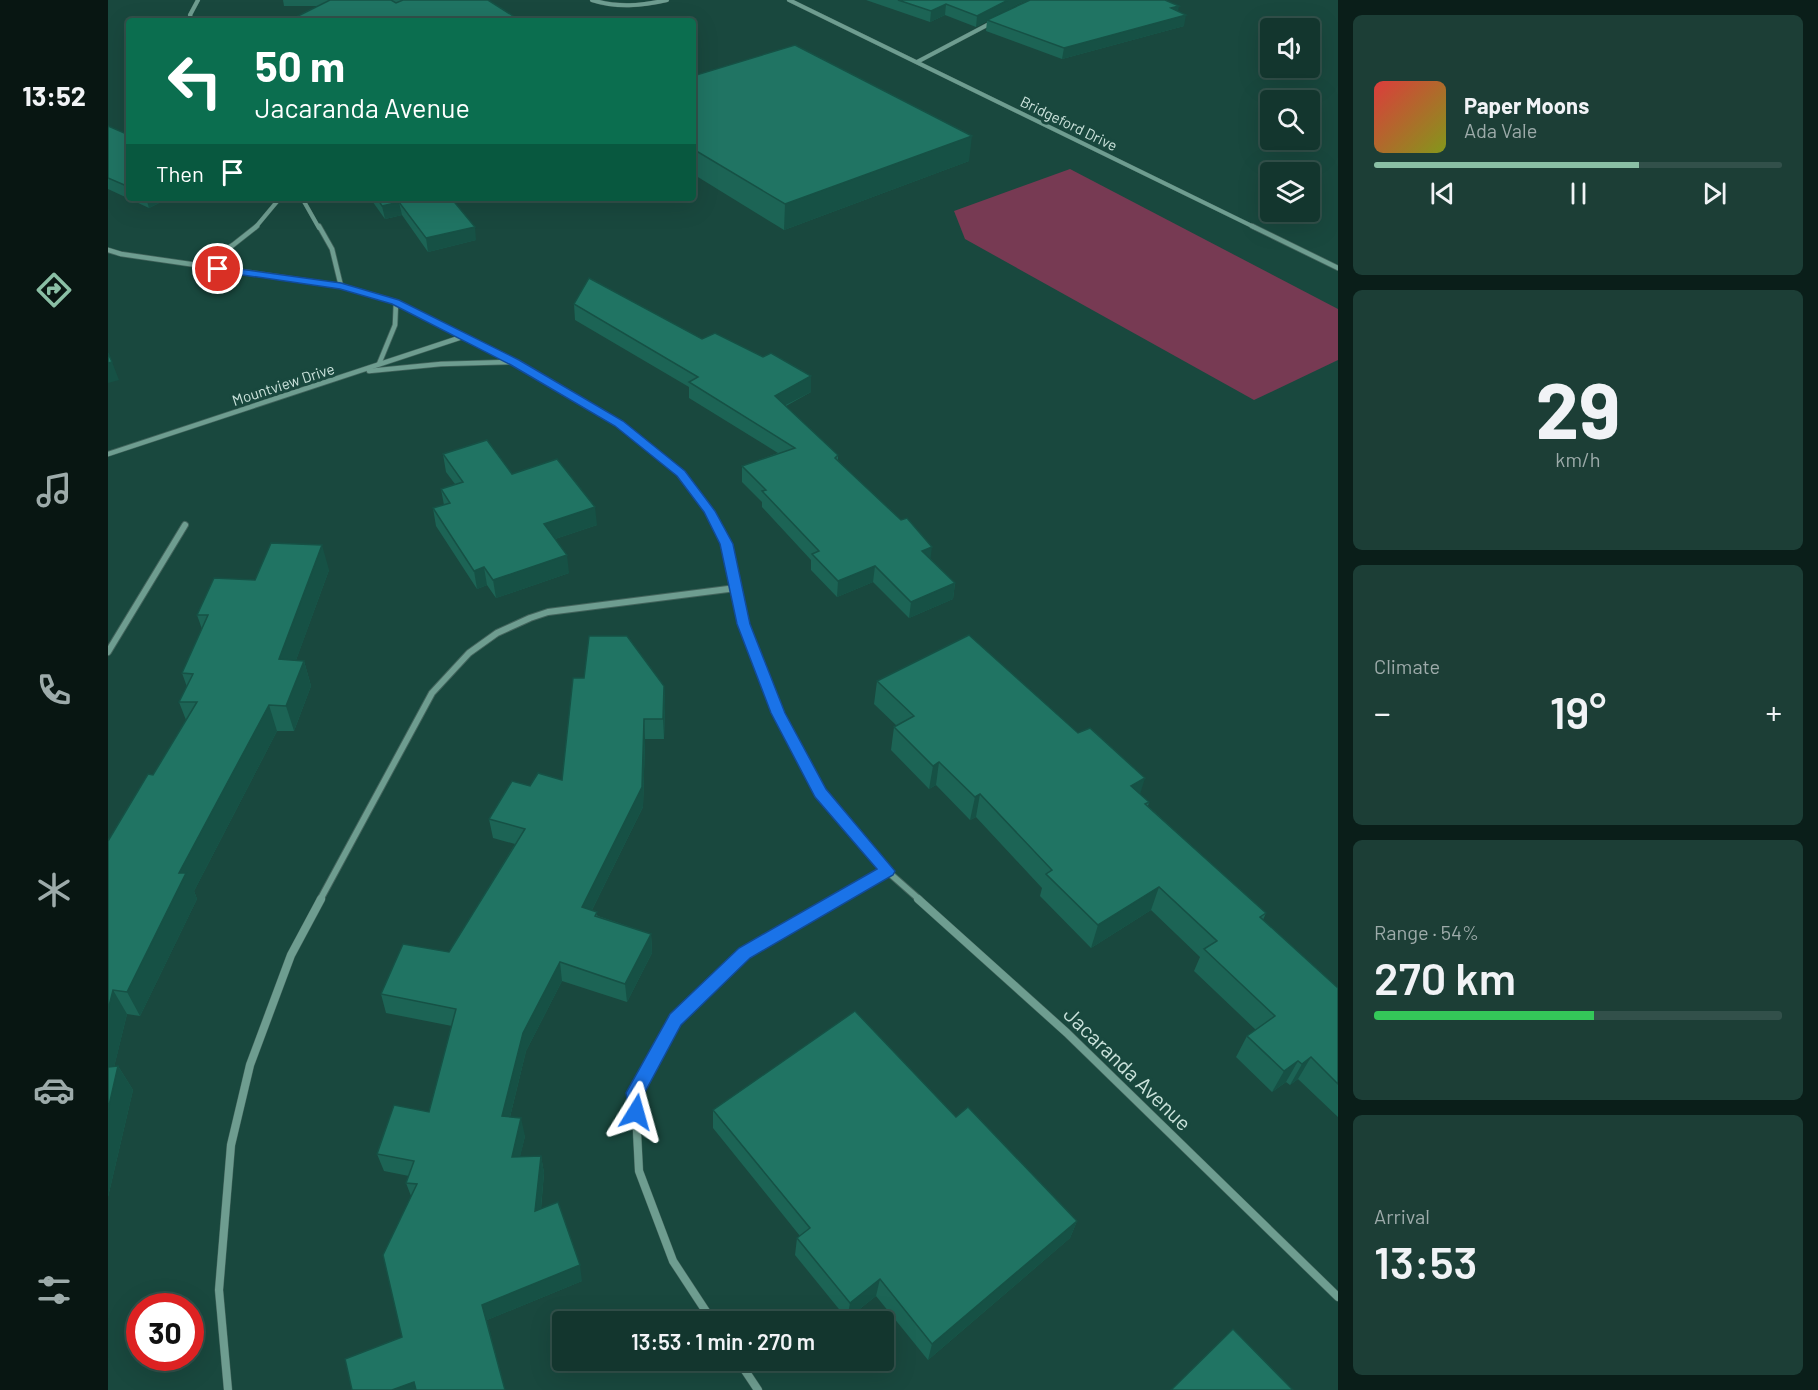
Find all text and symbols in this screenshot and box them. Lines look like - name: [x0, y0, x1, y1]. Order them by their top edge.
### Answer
- map controls: [1260, 18, 1320, 222]
- button: sound: [1260, 18, 1320, 78]
- text: 50 m: [255, 40, 345, 90]
- icon: left: [156, 42, 234, 120]
- text: 13:52: [22, 79, 86, 111]
- button: search: [1260, 90, 1320, 150]
- text: Jacaranda Avenue: [255, 91, 470, 123]
- street label: Bridgeford Drive: [1018, 92, 1120, 154]
- text: Paper Moons: [1464, 92, 1589, 118]
- text: Ada Vale: [1464, 118, 1537, 142]
- icon: arrive: [216, 156, 249, 189]
- text: Then: [156, 160, 204, 186]
- button: layers: [1260, 162, 1320, 222]
- icon: previous: [1426, 177, 1459, 210]
- icon: pause: [1562, 177, 1595, 210]
- icon: next: [1698, 177, 1731, 210]
- pin: [192, 243, 243, 294]
- icon: arrive: [201, 252, 234, 285]
- icon: directions: [33, 269, 75, 311]
- street label: Mountview Drive: [230, 359, 336, 409]
- text: 29: [1535, 361, 1621, 455]
- text: km/h: [1555, 447, 1601, 471]
- icon: music: [33, 469, 75, 511]
- text: Climate: [1374, 654, 1440, 678]
- icon: phone: [33, 669, 75, 711]
- text: 19°: [1550, 684, 1606, 738]
- text: −: [1374, 692, 1391, 732]
- text: +: [1766, 692, 1782, 732]
- icon: climate: [33, 869, 75, 911]
- text: Range · 54%: [1374, 920, 1479, 944]
- text: 270 km: [1374, 950, 1516, 1004]
- street label: Jacaranda Avenue: [1059, 1001, 1197, 1135]
- icon: car: [33, 1069, 75, 1111]
- position arrow: [604, 1080, 668, 1144]
- text: Arrival: [1374, 1204, 1430, 1228]
- text: 13:53: [1374, 1234, 1478, 1288]
- icon: filters: [33, 1269, 75, 1311]
- speed limit sign: 30: [126, 1293, 204, 1371]
- text: 13:53 · 1 min · 270 m: [631, 1328, 815, 1354]

